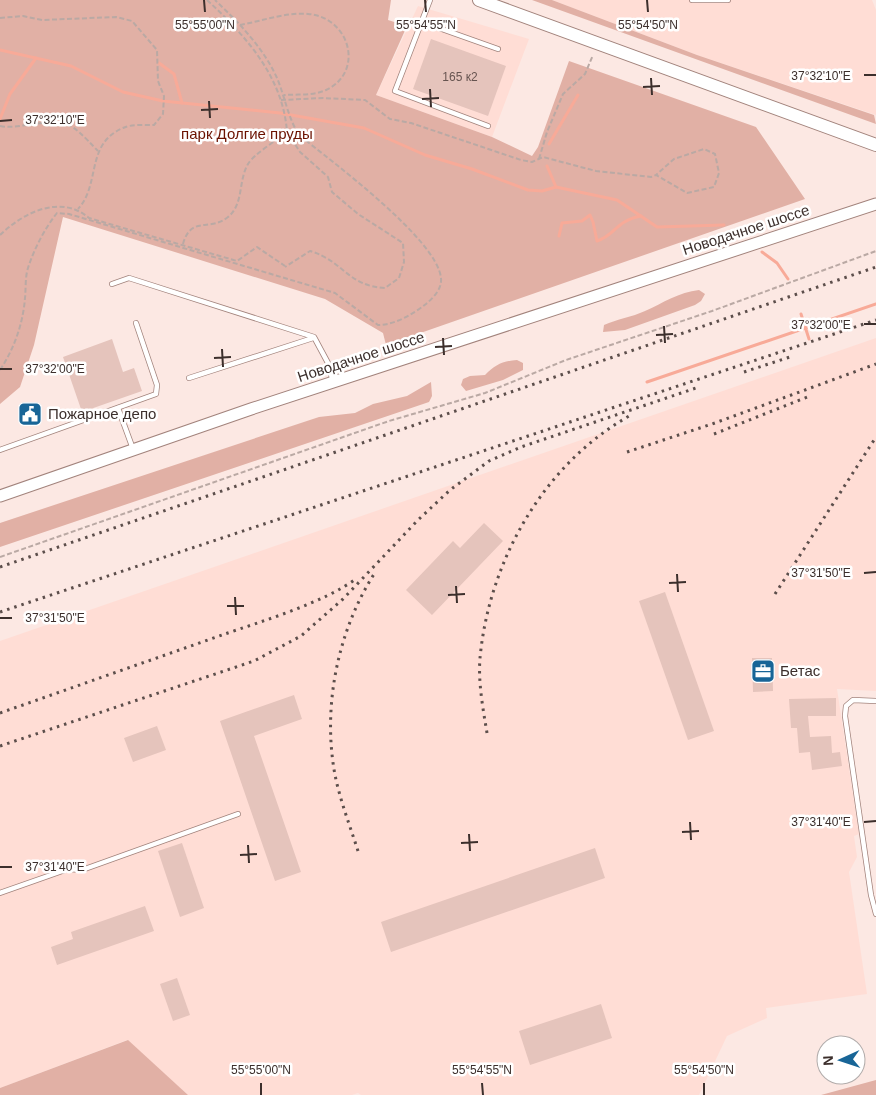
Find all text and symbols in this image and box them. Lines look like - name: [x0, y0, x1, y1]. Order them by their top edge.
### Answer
- text: 55°55'00"N: [175, 18, 235, 32]
- text: 55°54'55"N: [396, 18, 456, 32]
- text: 55°54'50"N: [618, 18, 678, 32]
- text: 37°32'10"E: [791, 69, 851, 83]
- house number: 165 к2: [442, 70, 478, 84]
- text: 37°32'10"E: [25, 113, 85, 127]
- park label: парк Долгие пруды: [181, 125, 313, 142]
- street label: Новодачное шоссе: [680, 201, 811, 258]
- text: 37°32'00"E: [791, 318, 851, 332]
- street label: Новодачное шоссе: [295, 328, 426, 385]
- text: 37°32'00"E: [25, 362, 85, 376]
- public building icon: Пожарное депо: [17, 401, 43, 427]
- place label: Пожарное депо: [48, 405, 156, 422]
- text: 37°31'50"E: [791, 566, 851, 580]
- text: 37°31'50"E: [25, 611, 85, 625]
- office icon: Бетас: [750, 658, 776, 684]
- place label: Бетас: [780, 662, 821, 679]
- text: 37°31'40"E: [791, 815, 851, 829]
- text: 37°31'40"E: [25, 860, 85, 874]
- north arrow: [816, 1035, 866, 1085]
- text: N: [820, 1055, 836, 1066]
- text: 55°55'00"N: [231, 1063, 291, 1077]
- text: 55°54'55"N: [452, 1063, 512, 1077]
- text: 55°54'50"N: [674, 1063, 734, 1077]

